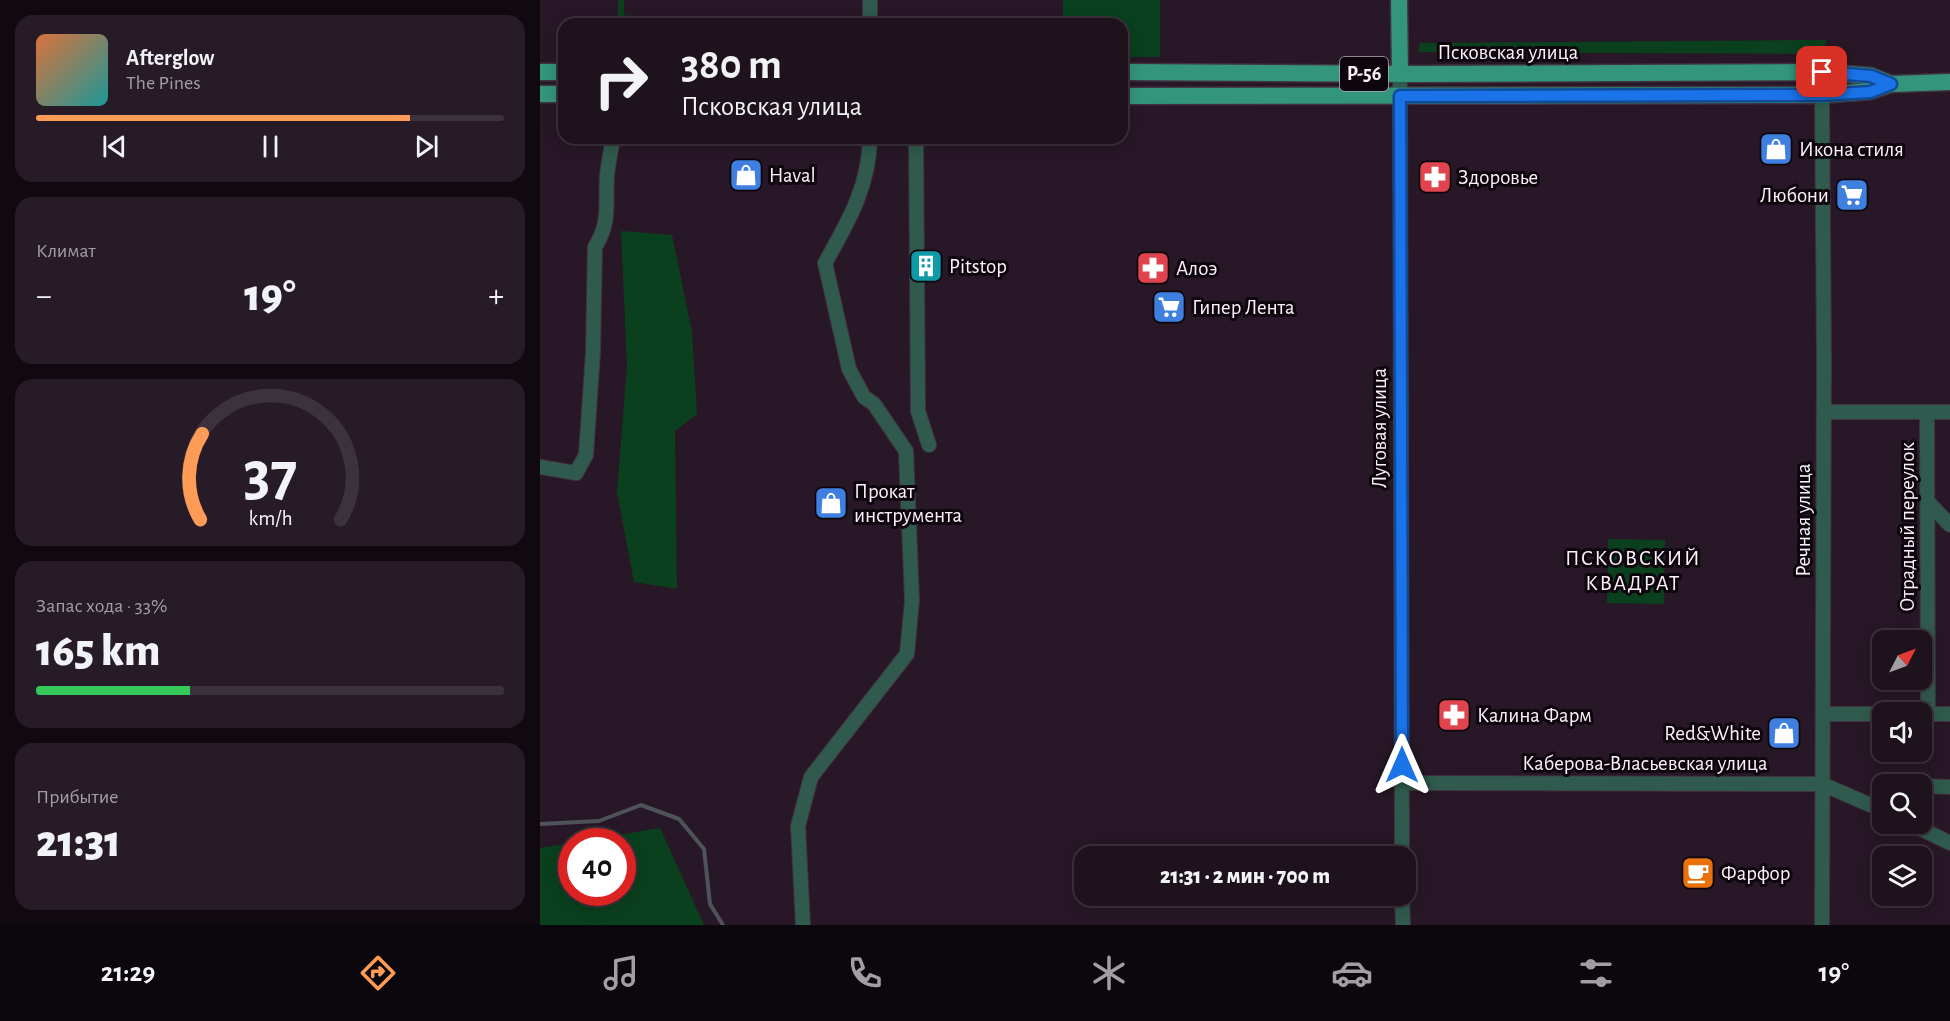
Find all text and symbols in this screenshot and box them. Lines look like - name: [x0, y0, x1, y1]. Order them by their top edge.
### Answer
- icon: right: [582, 42, 660, 120]
- street label: Псковская улица: [1438, 42, 1579, 63]
- text: 380 m: [681, 44, 782, 86]
- pin: [1796, 46, 1847, 97]
- text: Afterglow: [126, 47, 214, 69]
- icon: arrive: [1805, 55, 1838, 88]
- road number: Р-56: [1340, 57, 1388, 91]
- text: The Pines: [126, 73, 201, 93]
- text: Псковская улица: [681, 93, 862, 120]
- icon: previous: [98, 130, 131, 163]
- icon: pause: [254, 130, 287, 163]
- icon: next: [410, 130, 443, 163]
- shop icon: Икона стиля: [1758, 131, 1794, 167]
- place label: Икона стиля: [1799, 139, 1904, 160]
- shop icon: Haval: [728, 157, 764, 193]
- pharmacy icon: Здоровье: [1417, 159, 1453, 195]
- place label: Haval: [769, 165, 816, 186]
- place label: Здоровье: [1458, 167, 1538, 188]
- supermarket icon: Любони: [1834, 177, 1870, 213]
- place label: Любони: [1760, 185, 1829, 206]
- text: Климат: [36, 241, 96, 261]
- building icon: Pitstop: [908, 248, 944, 284]
- pharmacy icon: Алоэ: [1135, 250, 1171, 286]
- place label: Pitstop: [949, 256, 1007, 277]
- place label: Алоэ: [1176, 258, 1217, 279]
- text: 19°: [244, 274, 296, 319]
- text: −: [36, 280, 52, 313]
- text: +: [488, 280, 504, 313]
- supermarket icon: Гипер Лента: [1151, 289, 1187, 325]
- place label: Гипер Лента: [1192, 297, 1295, 318]
- street label: Луговая улица: [1369, 368, 1390, 488]
- street label: Отрадный переулок: [1897, 442, 1918, 612]
- text: 37: [243, 444, 297, 506]
- street label: Речная улица: [1793, 463, 1814, 577]
- place label: Прокат инструмента: [854, 481, 963, 526]
- shop icon: Прокат инструмента: [813, 485, 849, 521]
- text: km/h: [248, 508, 292, 529]
- district label: ПСКОВСКИЙ КВАДРАТ: [1565, 547, 1701, 594]
- text: Запас хода · 33%: [36, 596, 168, 616]
- text: 165 km: [36, 629, 160, 674]
- north arrow: [1872, 630, 1932, 690]
- map controls: [1872, 630, 1932, 906]
- pharmacy icon: Калина Фарм: [1436, 697, 1472, 733]
- button: sound: [1872, 702, 1932, 762]
- place label: Калина Фарм: [1477, 705, 1592, 726]
- shop icon: Red&White: [1766, 715, 1802, 751]
- place label: Red&White: [1664, 723, 1761, 744]
- position arrow: [1370, 733, 1434, 797]
- street label: Каберова-Власьевская улица: [1522, 753, 1768, 774]
- button: search: [1872, 774, 1932, 834]
- text: Прибытие: [36, 787, 118, 807]
- text: 21:31: [36, 820, 121, 865]
- speed limit sign: 40: [558, 828, 636, 906]
- button: layers: [1872, 846, 1932, 906]
- cafe icon: Фарфор: [1680, 855, 1716, 891]
- place label: Фарфор: [1721, 863, 1790, 884]
- text: 21:31 · 2 мин · 700 m: [1160, 865, 1330, 887]
- icon: directions: [357, 952, 399, 994]
- icon: music: [600, 952, 642, 994]
- icon: phone: [844, 952, 886, 994]
- icon: climate: [1088, 952, 1130, 994]
- icon: car: [1331, 952, 1373, 994]
- icon: filters: [1575, 952, 1617, 994]
- text: 21:29: [101, 959, 155, 986]
- text: 19°: [1818, 959, 1849, 986]

